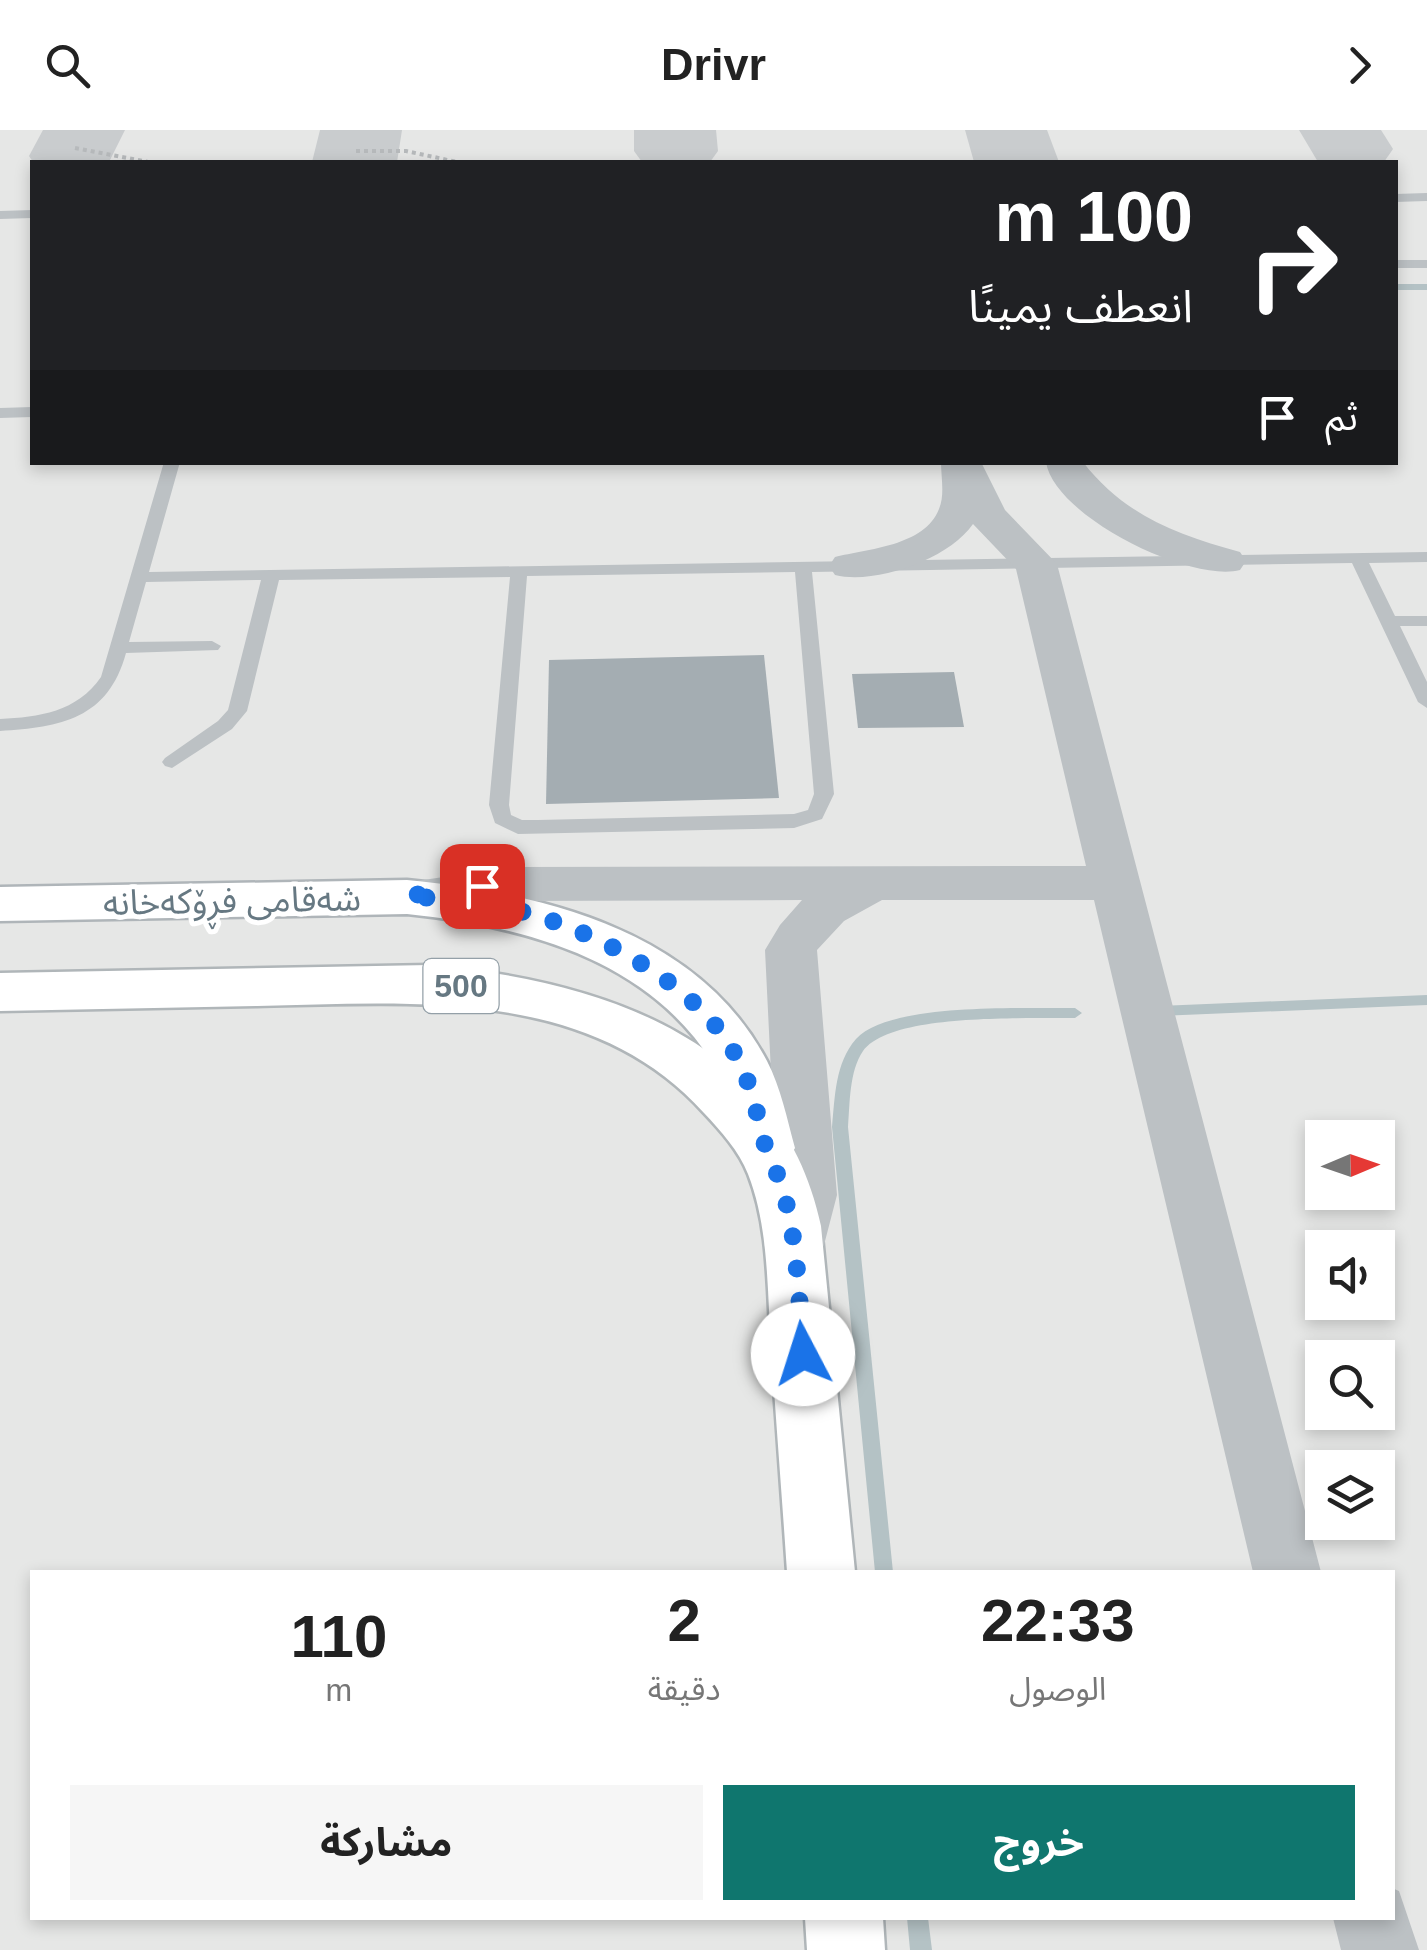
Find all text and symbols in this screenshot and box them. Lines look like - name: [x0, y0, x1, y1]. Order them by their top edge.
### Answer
- icon: search: [40, 38, 95, 93]
- icon: forward: [1332, 38, 1387, 93]
- text: Drivr: [661, 39, 766, 90]
- text: 100 m: [995, 178, 1193, 256]
- icon: right: [1228, 200, 1358, 330]
- text: انعطف يمينًا: [968, 281, 1193, 332]
- icon: arrive: [1250, 390, 1305, 445]
- text: ثم: [1325, 396, 1358, 438]
- pin: [440, 844, 525, 929]
- icon: arrive: [455, 859, 510, 914]
- street label: شەقامی فڕۆکەخانە: [103, 878, 361, 931]
- road number: 500: [424, 959, 498, 1013]
- north arrow: [1305, 1120, 1395, 1210]
- map controls: [1305, 1120, 1395, 1540]
- button: sound: [1305, 1230, 1395, 1320]
- position arrow: [751, 1302, 855, 1406]
- button: search: [1305, 1340, 1395, 1430]
- button: layers: [1305, 1450, 1395, 1540]
- text: 2: [667, 1587, 701, 1654]
- text: 22:33: [981, 1587, 1135, 1654]
- text: 110: [290, 1603, 387, 1670]
- text: دقيقة: [648, 1671, 721, 1707]
- text: الوصول: [1009, 1671, 1106, 1707]
- text: m: [326, 1672, 352, 1708]
- button: مشاركة: [70, 1785, 703, 1900]
- button: خروج: [723, 1785, 1355, 1900]

